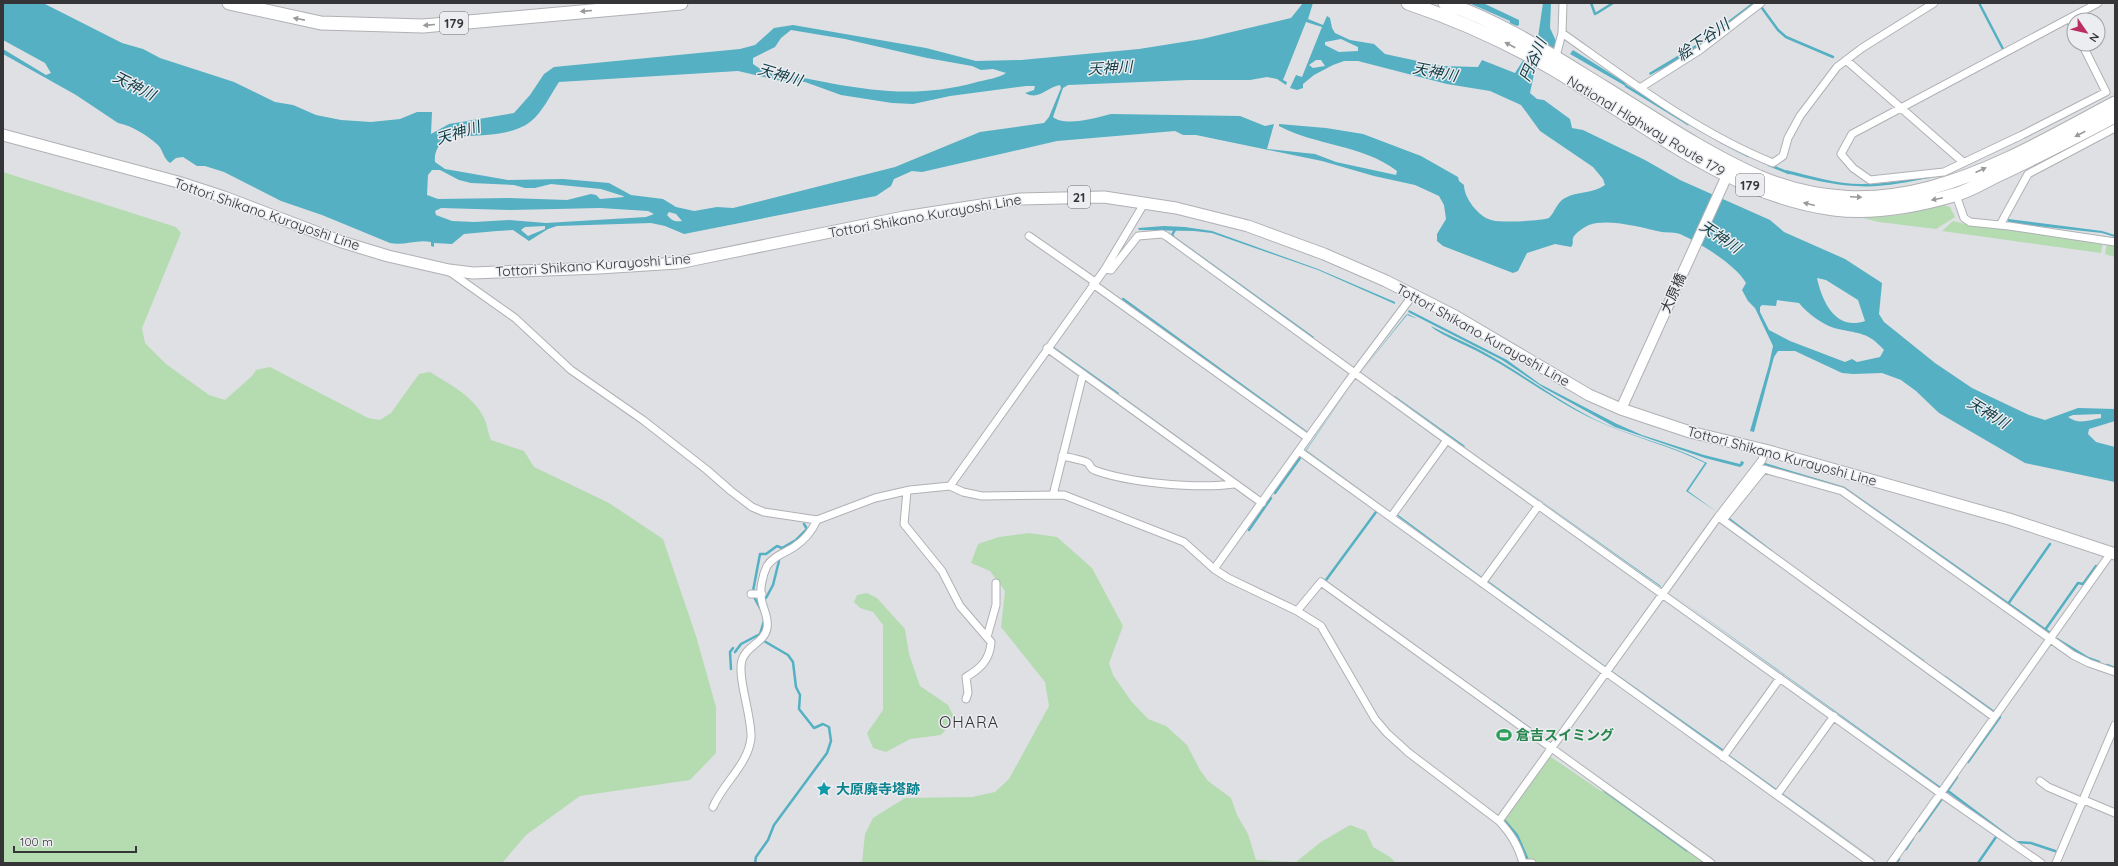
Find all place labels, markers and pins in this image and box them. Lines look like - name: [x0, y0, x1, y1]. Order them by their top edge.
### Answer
- sports icon: 倉吉スイミング: [1495, 726, 1513, 744]
- place label: 倉吉スイミング: [1516, 726, 1614, 744]
- place icon: 大原廃寺塔跡: [815, 780, 833, 798]
- place label: 大原廃寺塔跡: [836, 780, 920, 798]

